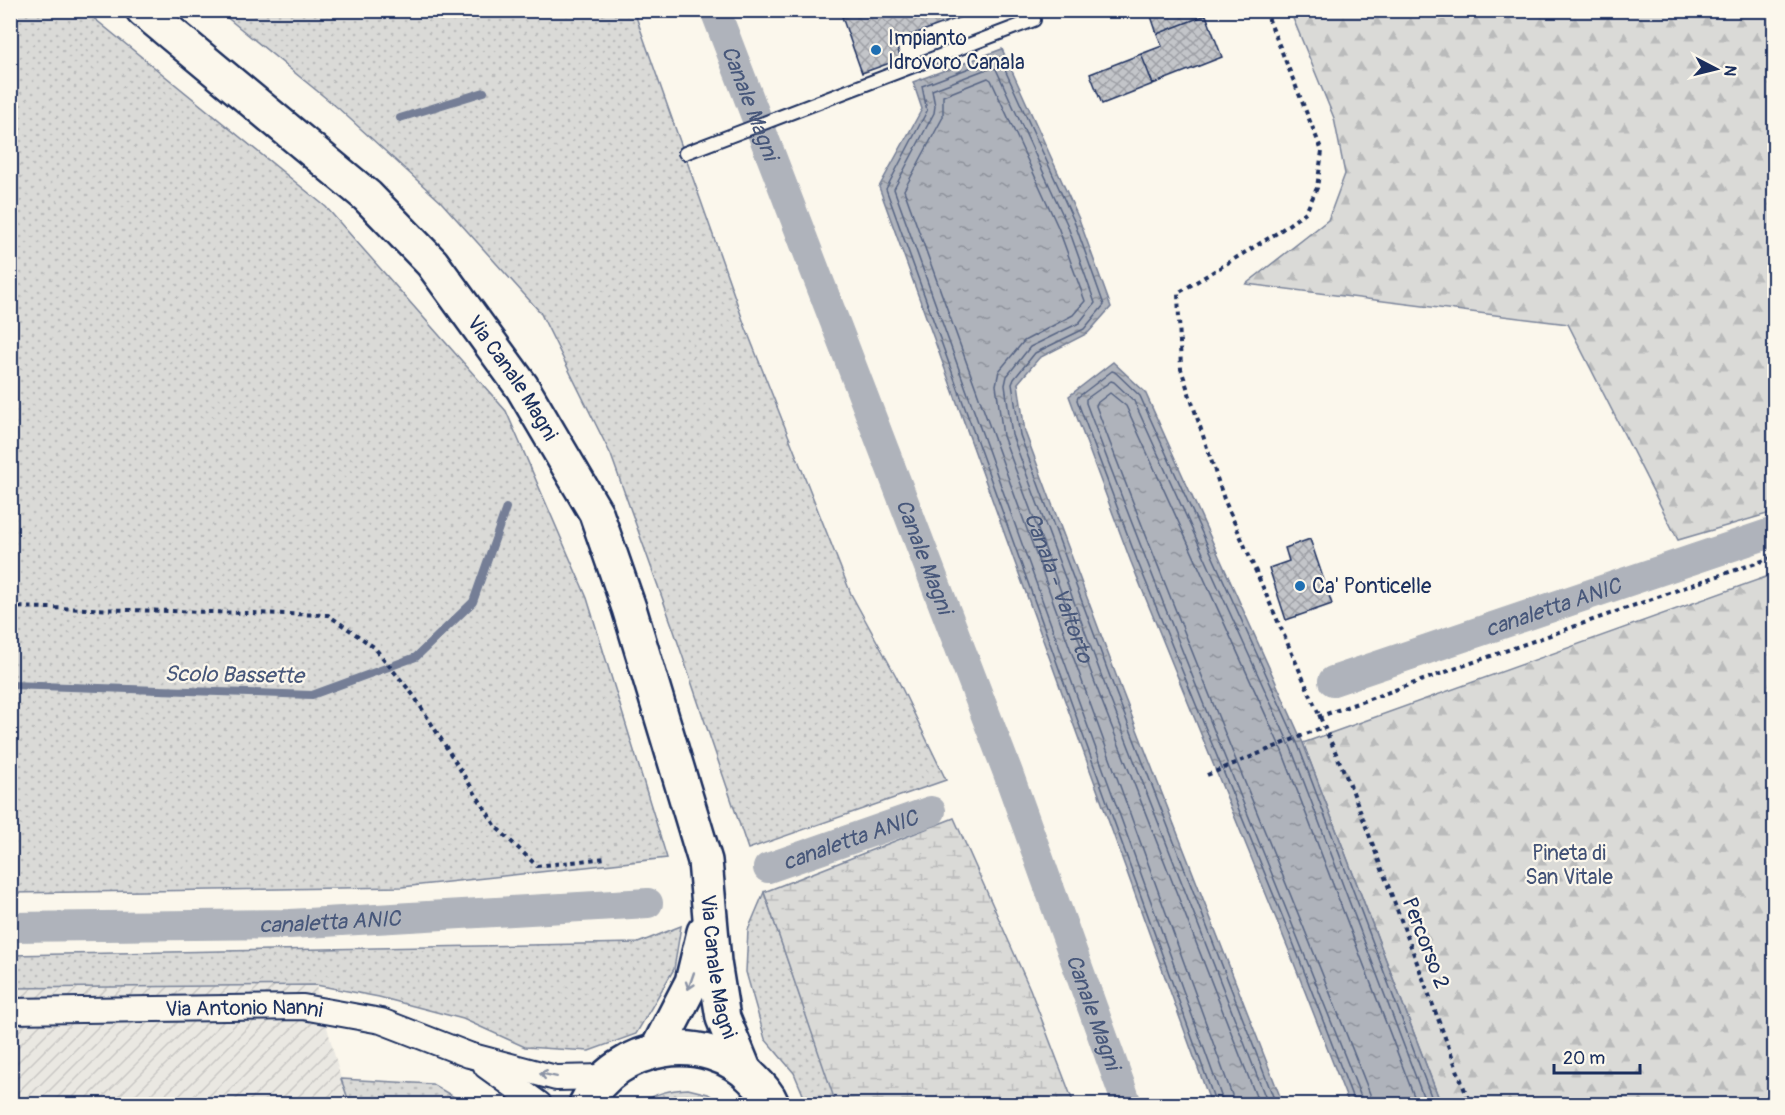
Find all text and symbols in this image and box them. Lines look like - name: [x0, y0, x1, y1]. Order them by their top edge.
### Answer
- place label: Impianto Idrovoro Canala: [888, 25, 1025, 76]
- north arrow: [1686, 39, 1746, 99]
- water label: Canale Magni: [715, 42, 785, 167]
- marker: Impianto Idrovoro Canala: [869, 43, 883, 57]
- text: N: [1719, 64, 1740, 77]
- street label: Via Canale Magni: [460, 310, 564, 446]
- water label: Canale Magni: [889, 495, 960, 621]
- water label: Canala - Valtorto: [1018, 509, 1100, 669]
- water label: canaletta ANIC: [1482, 571, 1626, 644]
- place label: Ca' Ponticelle: [1312, 573, 1432, 600]
- marker: Ca' Ponticelle: [1293, 579, 1307, 593]
- water label: Scolo Bassette: [164, 660, 306, 690]
- water label: canaletta ANIC: [779, 803, 923, 877]
- park label: Pineta di San Vitale: [1525, 840, 1614, 891]
- street label: Via Canale Magni: [694, 893, 743, 1043]
- street label: Percorso 2: [1396, 894, 1455, 993]
- water label: canaletta ANIC: [259, 904, 403, 939]
- water label: Canale Magni: [1059, 951, 1127, 1076]
- one-way arrow: [685, 971, 696, 990]
- street label: Via Antonio Nanni: [165, 994, 325, 1024]
- scale bar: [1554, 1037, 1640, 1075]
- text: 20 m: [1563, 1047, 1605, 1070]
- one-way arrow: [539, 1069, 558, 1081]

